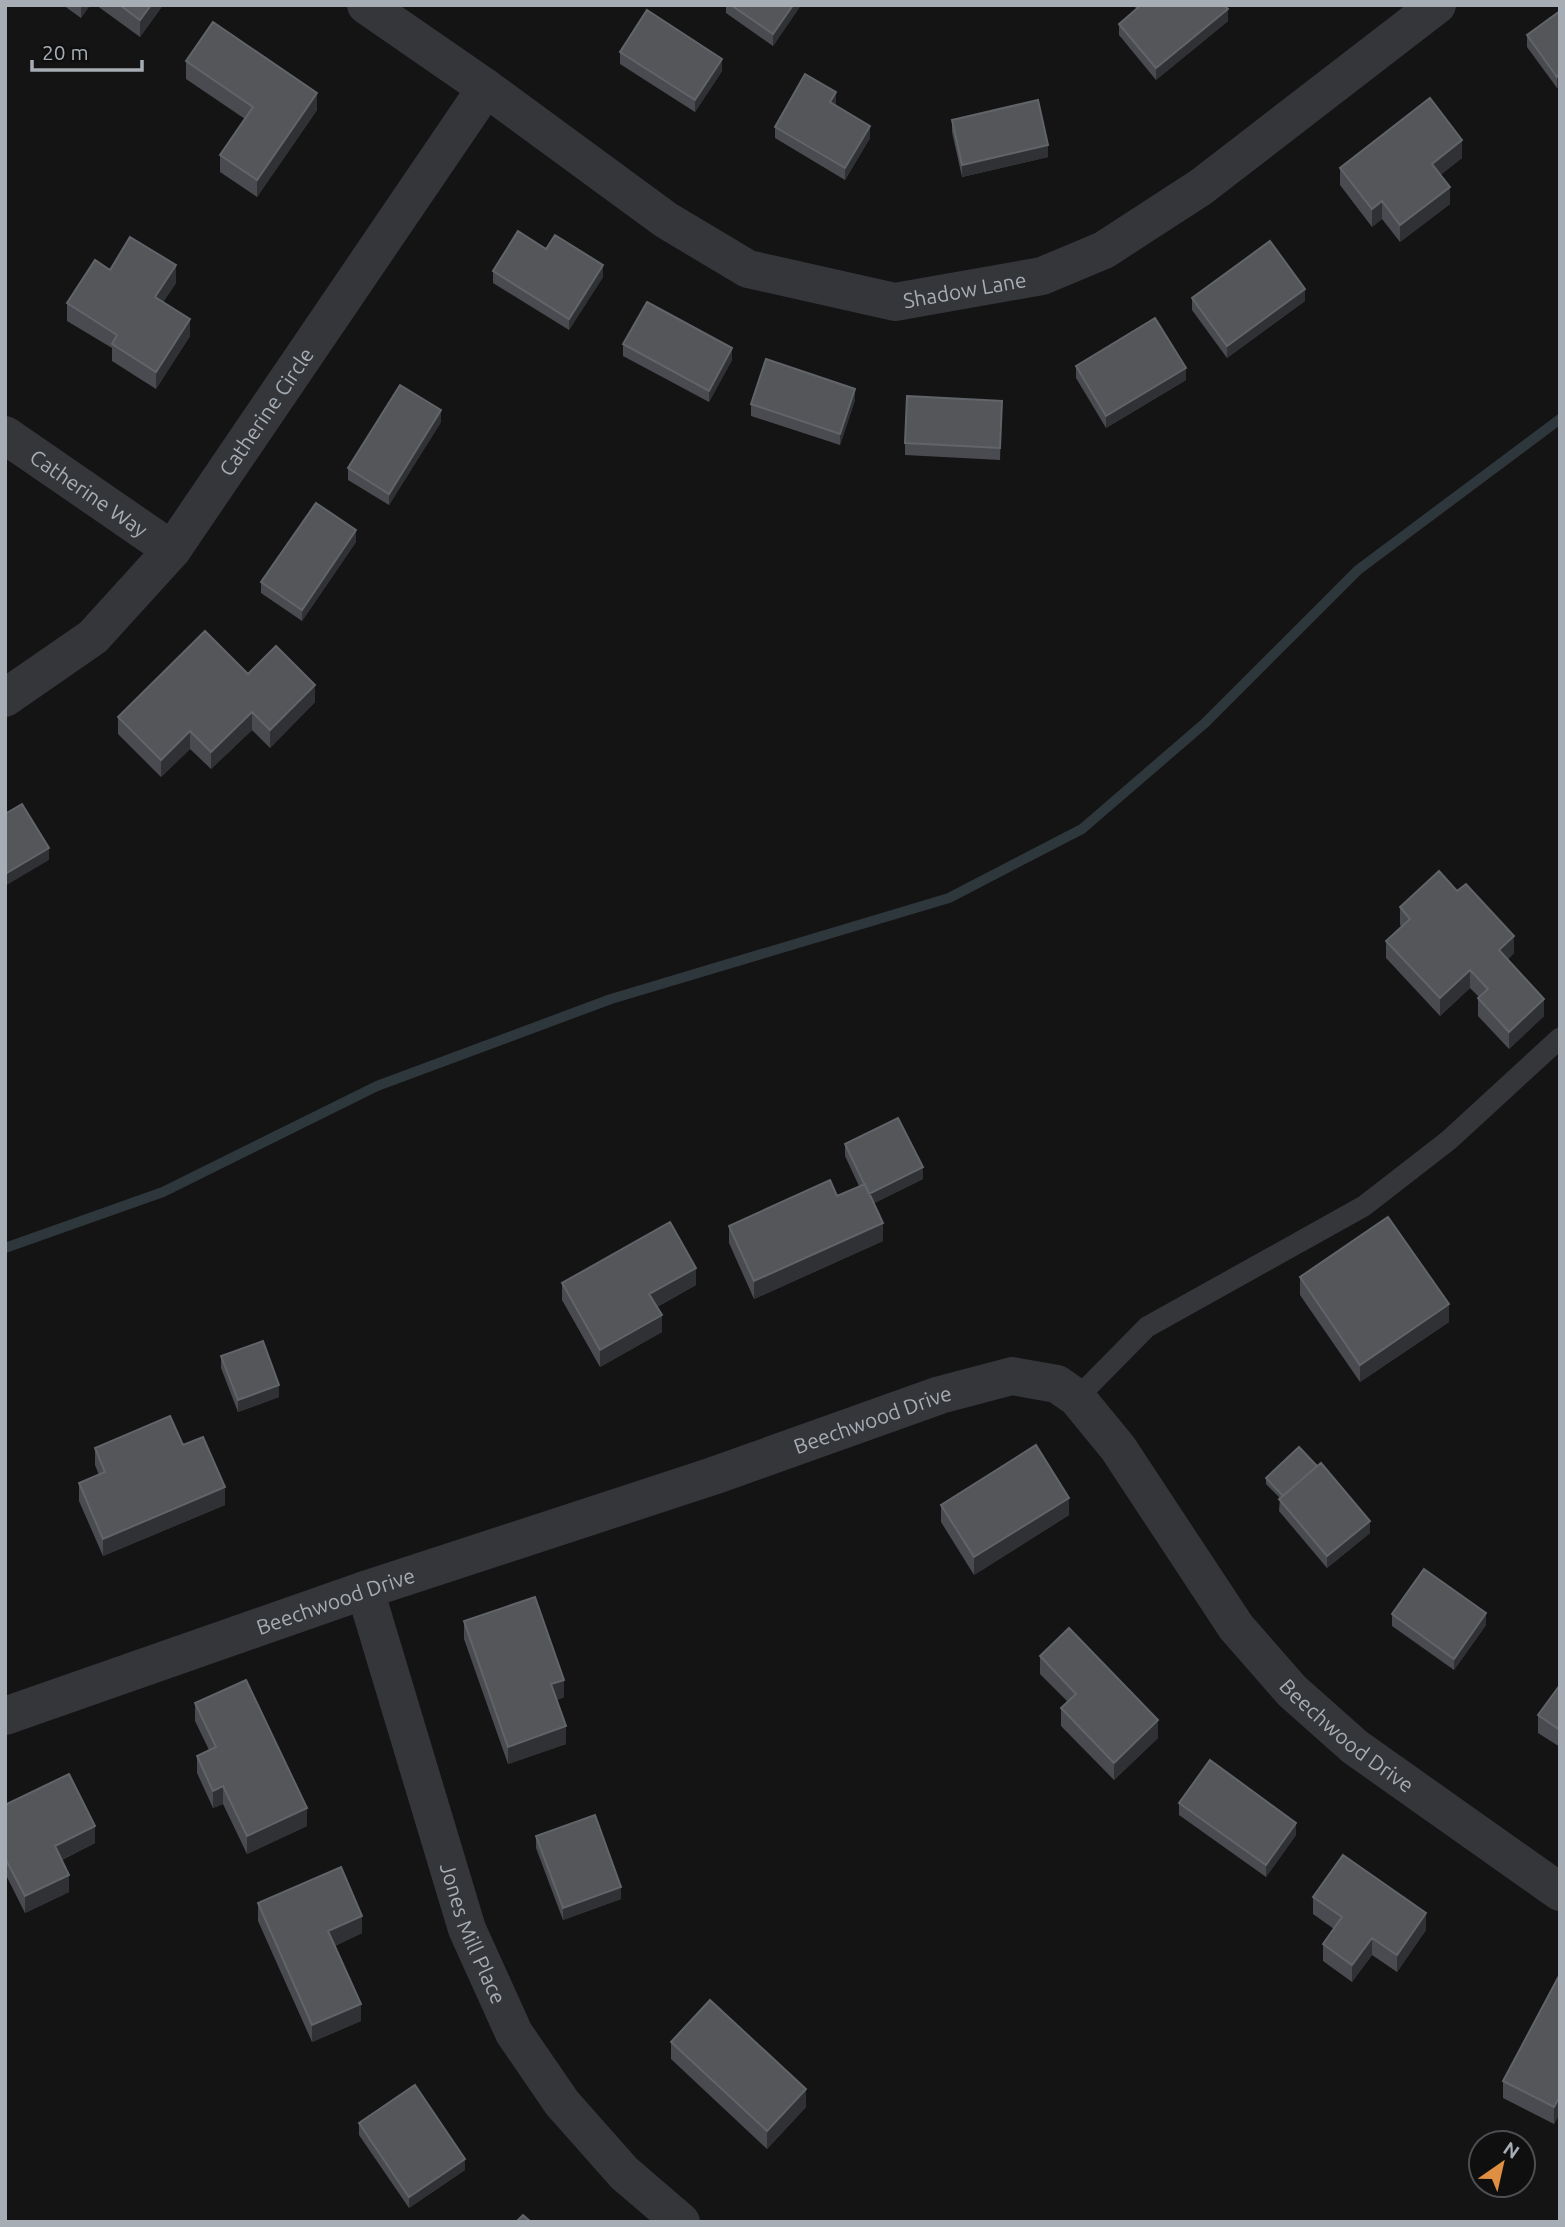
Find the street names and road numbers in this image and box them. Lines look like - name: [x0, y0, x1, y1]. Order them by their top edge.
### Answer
- street label: Shadow Lane: [901, 267, 1028, 312]
- street label: Catherine Circle: [214, 343, 318, 480]
- street label: Catherine Way: [26, 444, 152, 542]
- street label: Beechwood Drive: [790, 1381, 954, 1458]
- street label: Beechwood Drive: [253, 1563, 418, 1639]
- street label: Beechwood Drive: [1275, 1674, 1419, 1797]
- street label: Jones Mill Place: [436, 1860, 511, 2008]

